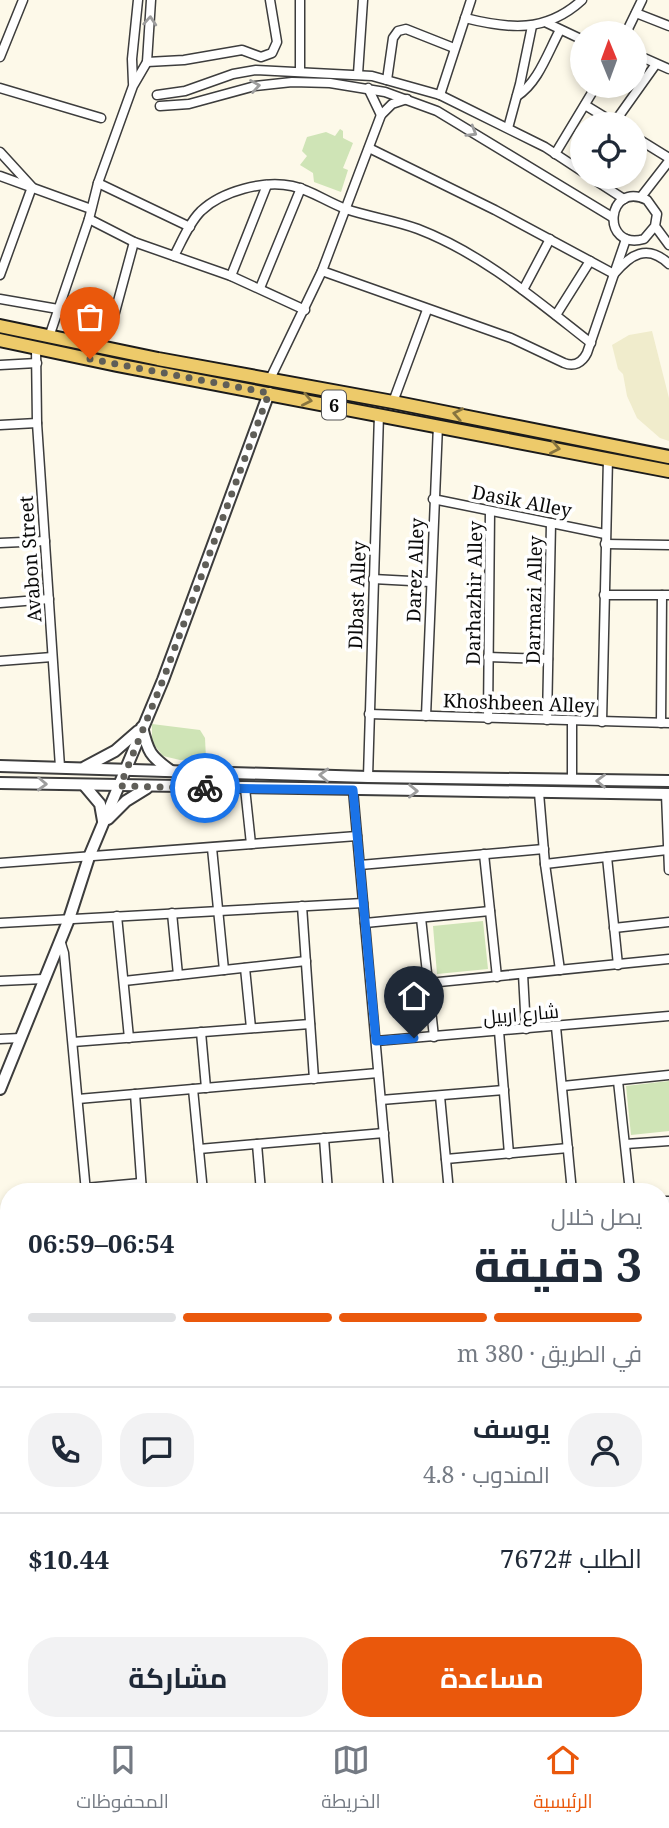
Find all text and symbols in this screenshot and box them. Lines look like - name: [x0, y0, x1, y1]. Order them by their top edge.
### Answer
- one-way arrow: [142, 15, 157, 26]
- north arrow: [570, 21, 648, 98]
- map controls: [570, 21, 647, 189]
- one-way arrow: [249, 79, 261, 94]
- button: locate: [570, 112, 647, 189]
- one-way arrow: [464, 124, 477, 137]
- pin: [60, 287, 120, 359]
- icon: bag: [71, 298, 109, 336]
- road number: 6: [322, 390, 346, 419]
- one-way arrow: [301, 392, 313, 407]
- one-way arrow: [452, 407, 464, 422]
- one-way arrow: [549, 439, 561, 454]
- street label: Dasik Alley: [470, 479, 574, 523]
- street label: Avabon Street: [13, 495, 47, 623]
- street label: Darez Alley: [400, 517, 430, 623]
- street label: Darhazhir Alley: [460, 521, 488, 665]
- street label: Darmazi Alley: [520, 535, 548, 665]
- street label: Dlbast Alley: [342, 540, 372, 650]
- street label: Khoshbeen Alley: [442, 687, 596, 719]
- courier: [170, 753, 240, 823]
- one-way arrow: [319, 768, 330, 783]
- icon: bike: [186, 769, 224, 807]
- one-way arrow: [595, 773, 606, 788]
- one-way arrow: [37, 777, 48, 792]
- one-way arrow: [409, 783, 419, 799]
- pin: [384, 966, 444, 1038]
- icon: home: [395, 977, 433, 1015]
- street label: شارع اربيل: [482, 998, 560, 1031]
- text: يصل خلال: [551, 1200, 642, 1232]
- text: 06:54–06:59: [28, 1225, 174, 1261]
- text: 3 دقيقة: [474, 1233, 642, 1295]
- text: في الطريق · 380 m: [457, 1337, 642, 1369]
- text: يوسف: [473, 1410, 550, 1446]
- button: phone: [28, 1413, 102, 1487]
- button: chat: [120, 1413, 194, 1487]
- button: person: [568, 1413, 642, 1487]
- text: المندوب · 4.8: [423, 1458, 550, 1490]
- text: الطلب #7672: [500, 1540, 642, 1576]
- text: $10.44: [28, 1541, 109, 1577]
- button: مشاركة: [28, 1637, 328, 1717]
- button: مساعدة: [342, 1637, 642, 1717]
- tab: المحفوظات: [76, 1741, 169, 1819]
- tab: الخريطة: [321, 1741, 381, 1819]
- tab: الرئيسية: [533, 1741, 593, 1819]

